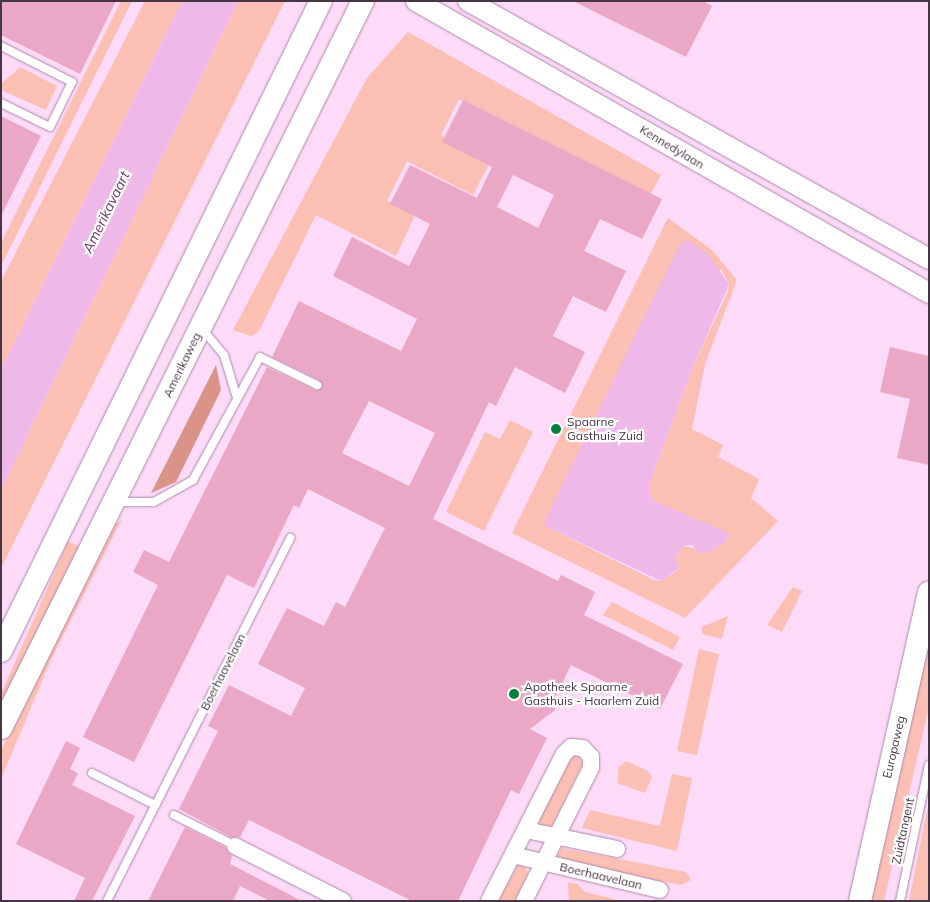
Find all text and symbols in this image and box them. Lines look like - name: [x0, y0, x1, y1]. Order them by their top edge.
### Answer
- street label: Kennedylaan: [637, 122, 707, 172]
- water label: Amerikavaart: [79, 169, 133, 255]
- street label: Amerikaweg: [160, 330, 204, 400]
- place label: Spaarne Gasthuis Zuid: [567, 415, 643, 443]
- marker: Spaarne Gasthuis Zuid: [549, 422, 563, 436]
- street label: Boerhaavelaan: [197, 631, 249, 713]
- place label: Apotheek Spaarne Gasthuis - Haarlem Zuid: [524, 680, 659, 708]
- marker: Apotheek Spaarne Gasthuis - Haarlem Zuid: [508, 688, 520, 700]
- street label: Europaweg: [880, 714, 908, 780]
- street label: Zuidtangent: [889, 797, 917, 865]
- street label: Boerhaavelaan: [558, 859, 644, 893]

